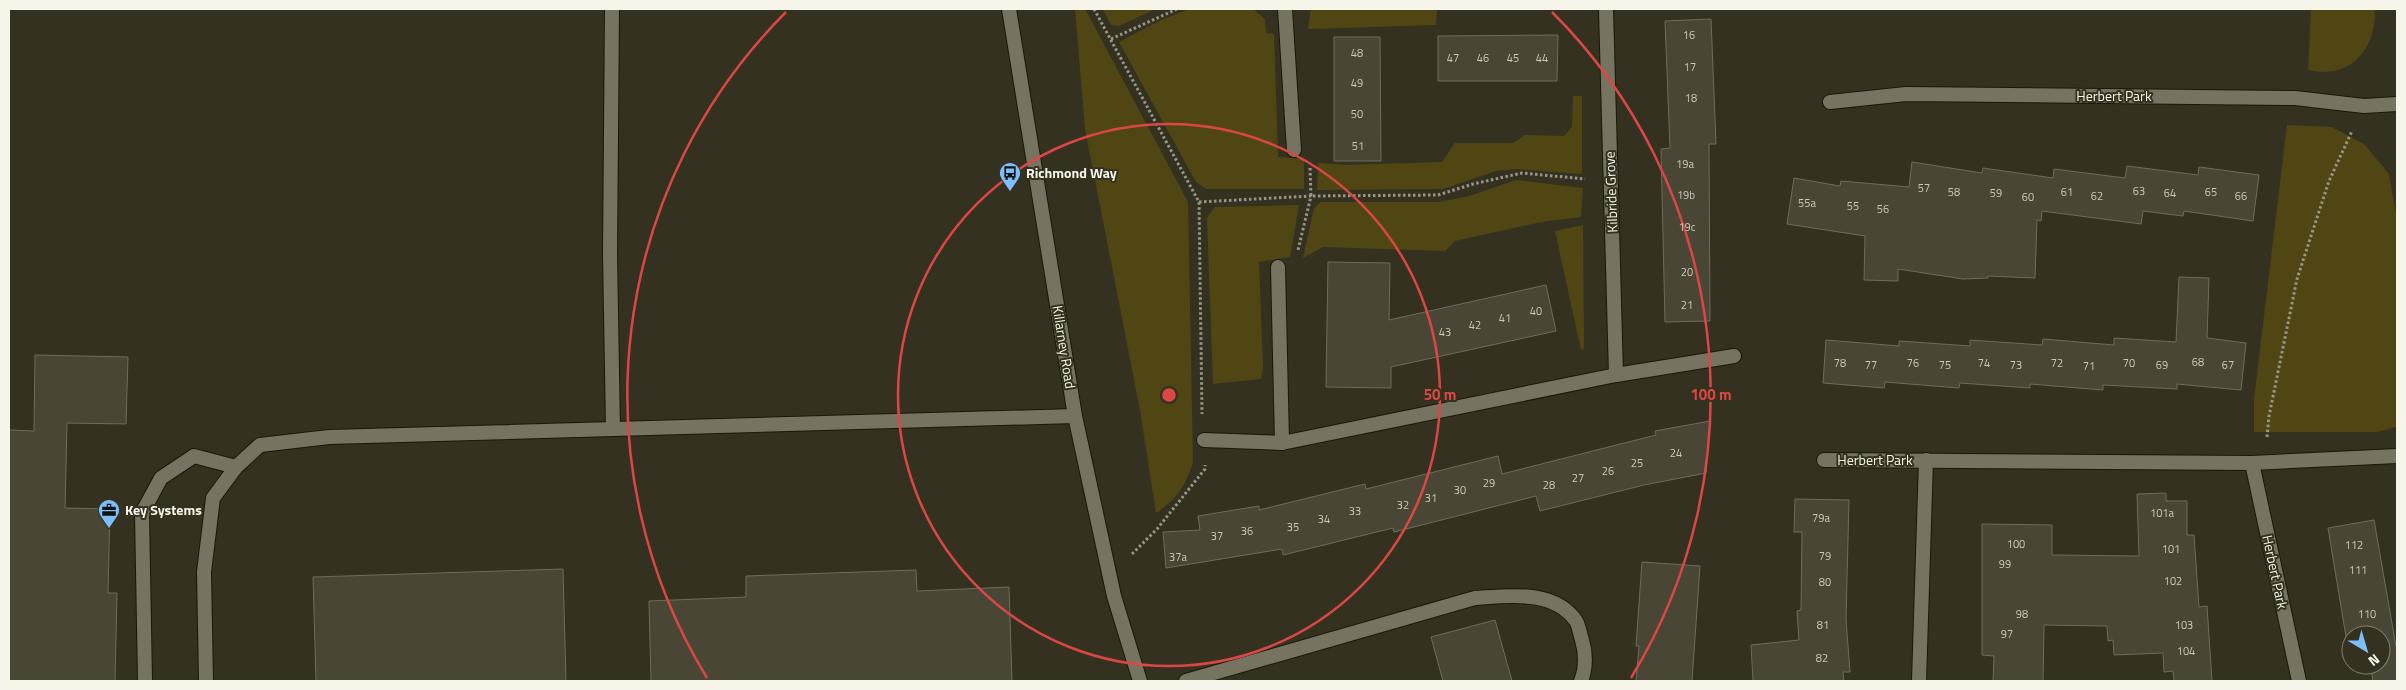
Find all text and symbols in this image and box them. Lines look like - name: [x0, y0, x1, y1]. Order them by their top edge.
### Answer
- house number: 16: [1683, 27, 1695, 43]
- house number: 48: [1351, 45, 1363, 61]
- house number: 47: [1447, 50, 1459, 66]
- house number: 46: [1477, 50, 1489, 66]
- house number: 45: [1507, 50, 1519, 66]
- house number: 44: [1536, 50, 1548, 66]
- house number: 17: [1684, 59, 1696, 75]
- house number: 49: [1351, 75, 1363, 91]
- street label: Herbert Park: [2076, 85, 2152, 106]
- house number: 18: [1685, 90, 1697, 106]
- house number: 50: [1351, 106, 1363, 122]
- house number: 51: [1352, 138, 1364, 154]
- street label: Kilbride Grove: [1599, 151, 1622, 233]
- house number: 19a: [1676, 156, 1694, 172]
- bus stop icon: Richmond Way: [998, 161, 1022, 192]
- place label: Richmond Way: [1026, 162, 1117, 183]
- house number: 57: [1918, 180, 1930, 196]
- house number: 63: [2133, 183, 2145, 199]
- house number: 58: [1948, 184, 1960, 200]
- house number: 61: [2061, 184, 2073, 200]
- house number: 65: [2205, 184, 2217, 200]
- house number: 59: [1990, 185, 2002, 201]
- house number: 64: [2164, 185, 2176, 201]
- house number: 19b: [1677, 187, 1695, 203]
- house number: 62: [2091, 188, 2103, 204]
- house number: 66: [2235, 188, 2247, 204]
- house number: 60: [2022, 189, 2034, 205]
- house number: 55a: [1798, 195, 1816, 211]
- house number: 55: [1847, 198, 1859, 214]
- house number: 56: [1877, 201, 1889, 217]
- house number: 19c: [1678, 219, 1696, 235]
- house number: 20: [1681, 264, 1693, 280]
- house number: 21: [1681, 297, 1693, 313]
- house number: 40: [1530, 303, 1542, 319]
- street label: Killarney Road: [1048, 304, 1081, 390]
- house number: 41: [1499, 310, 1511, 326]
- house number: 42: [1469, 317, 1481, 333]
- house number: 43: [1439, 324, 1451, 340]
- house number: 68: [2192, 354, 2204, 370]
- house number: 78: [1834, 355, 1846, 371]
- house number: 76: [1907, 355, 1919, 371]
- house number: 74: [1978, 355, 1990, 371]
- house number: 72: [2051, 355, 2063, 371]
- house number: 70: [2123, 355, 2135, 371]
- house number: 77: [1865, 357, 1877, 373]
- house number: 75: [1939, 357, 1951, 373]
- house number: 73: [2010, 357, 2022, 373]
- house number: 69: [2156, 357, 2168, 373]
- house number: 67: [2222, 357, 2234, 373]
- house number: 71: [2083, 358, 2095, 374]
- text: 50 m: [1424, 383, 1456, 406]
- text: 100 m: [1690, 383, 1732, 406]
- centre of rings: [1160, 386, 1178, 404]
- house number: 24: [1670, 445, 1682, 461]
- street label: Herbert Park: [1837, 449, 1913, 470]
- house number: 25: [1631, 455, 1643, 471]
- house number: 26: [1602, 463, 1614, 479]
- house number: 27: [1572, 470, 1584, 486]
- house number: 29: [1483, 475, 1495, 491]
- house number: 28: [1543, 477, 1555, 493]
- house number: 30: [1454, 482, 1466, 498]
- house number: 31: [1425, 490, 1437, 506]
- house number: 32: [1397, 497, 1409, 513]
- office icon: Key Systems: [97, 498, 121, 529]
- place label: Key Systems: [125, 499, 202, 520]
- house number: 33: [1349, 503, 1361, 519]
- house number: 101a: [2150, 505, 2174, 521]
- house number: 79a: [1812, 510, 1830, 526]
- house number: 34: [1318, 511, 1330, 527]
- house number: 35: [1287, 519, 1299, 535]
- house number: 36: [1241, 523, 1253, 539]
- house number: 37: [1211, 528, 1223, 544]
- street label: Herbert Park: [2257, 533, 2294, 611]
- house number: 100: [2007, 536, 2025, 552]
- house number: 112: [2345, 537, 2363, 553]
- house number: 101: [2162, 541, 2180, 557]
- house number: 79: [1819, 548, 1831, 564]
- house number: 37a: [1169, 549, 1187, 565]
- house number: 99: [1999, 556, 2011, 572]
- house number: 111: [2349, 562, 2367, 578]
- house number: 102: [2164, 573, 2182, 589]
- house number: 80: [1819, 574, 1831, 590]
- house number: 98: [2016, 606, 2028, 622]
- house number: 110: [2358, 606, 2376, 622]
- house number: 81: [1817, 617, 1829, 633]
- house number: 103: [2175, 617, 2193, 633]
- north arrow: [2341, 625, 2391, 675]
- house number: 97: [2001, 626, 2013, 642]
- house number: 104: [2177, 643, 2195, 659]
- text: N: [2364, 649, 2385, 672]
- house number: 82: [1816, 650, 1828, 666]

